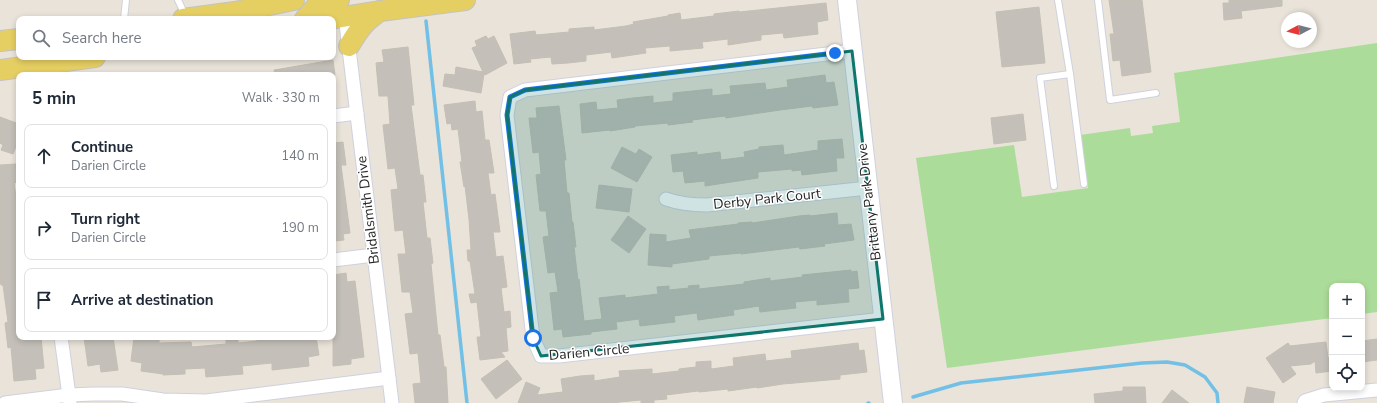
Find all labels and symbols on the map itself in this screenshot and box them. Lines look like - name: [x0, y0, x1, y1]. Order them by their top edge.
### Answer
- north arrow: [1281, 12, 1317, 48]
- route end: [826, 44, 844, 62]
- street label: Brittany Park Drive: [852, 142, 886, 262]
- street label: Bridalsmith Drive: [352, 155, 384, 265]
- street label: Derby Park Court: [712, 184, 822, 214]
- route start: [524, 329, 542, 347]
- street label: Darien Circle: [548, 339, 630, 365]

